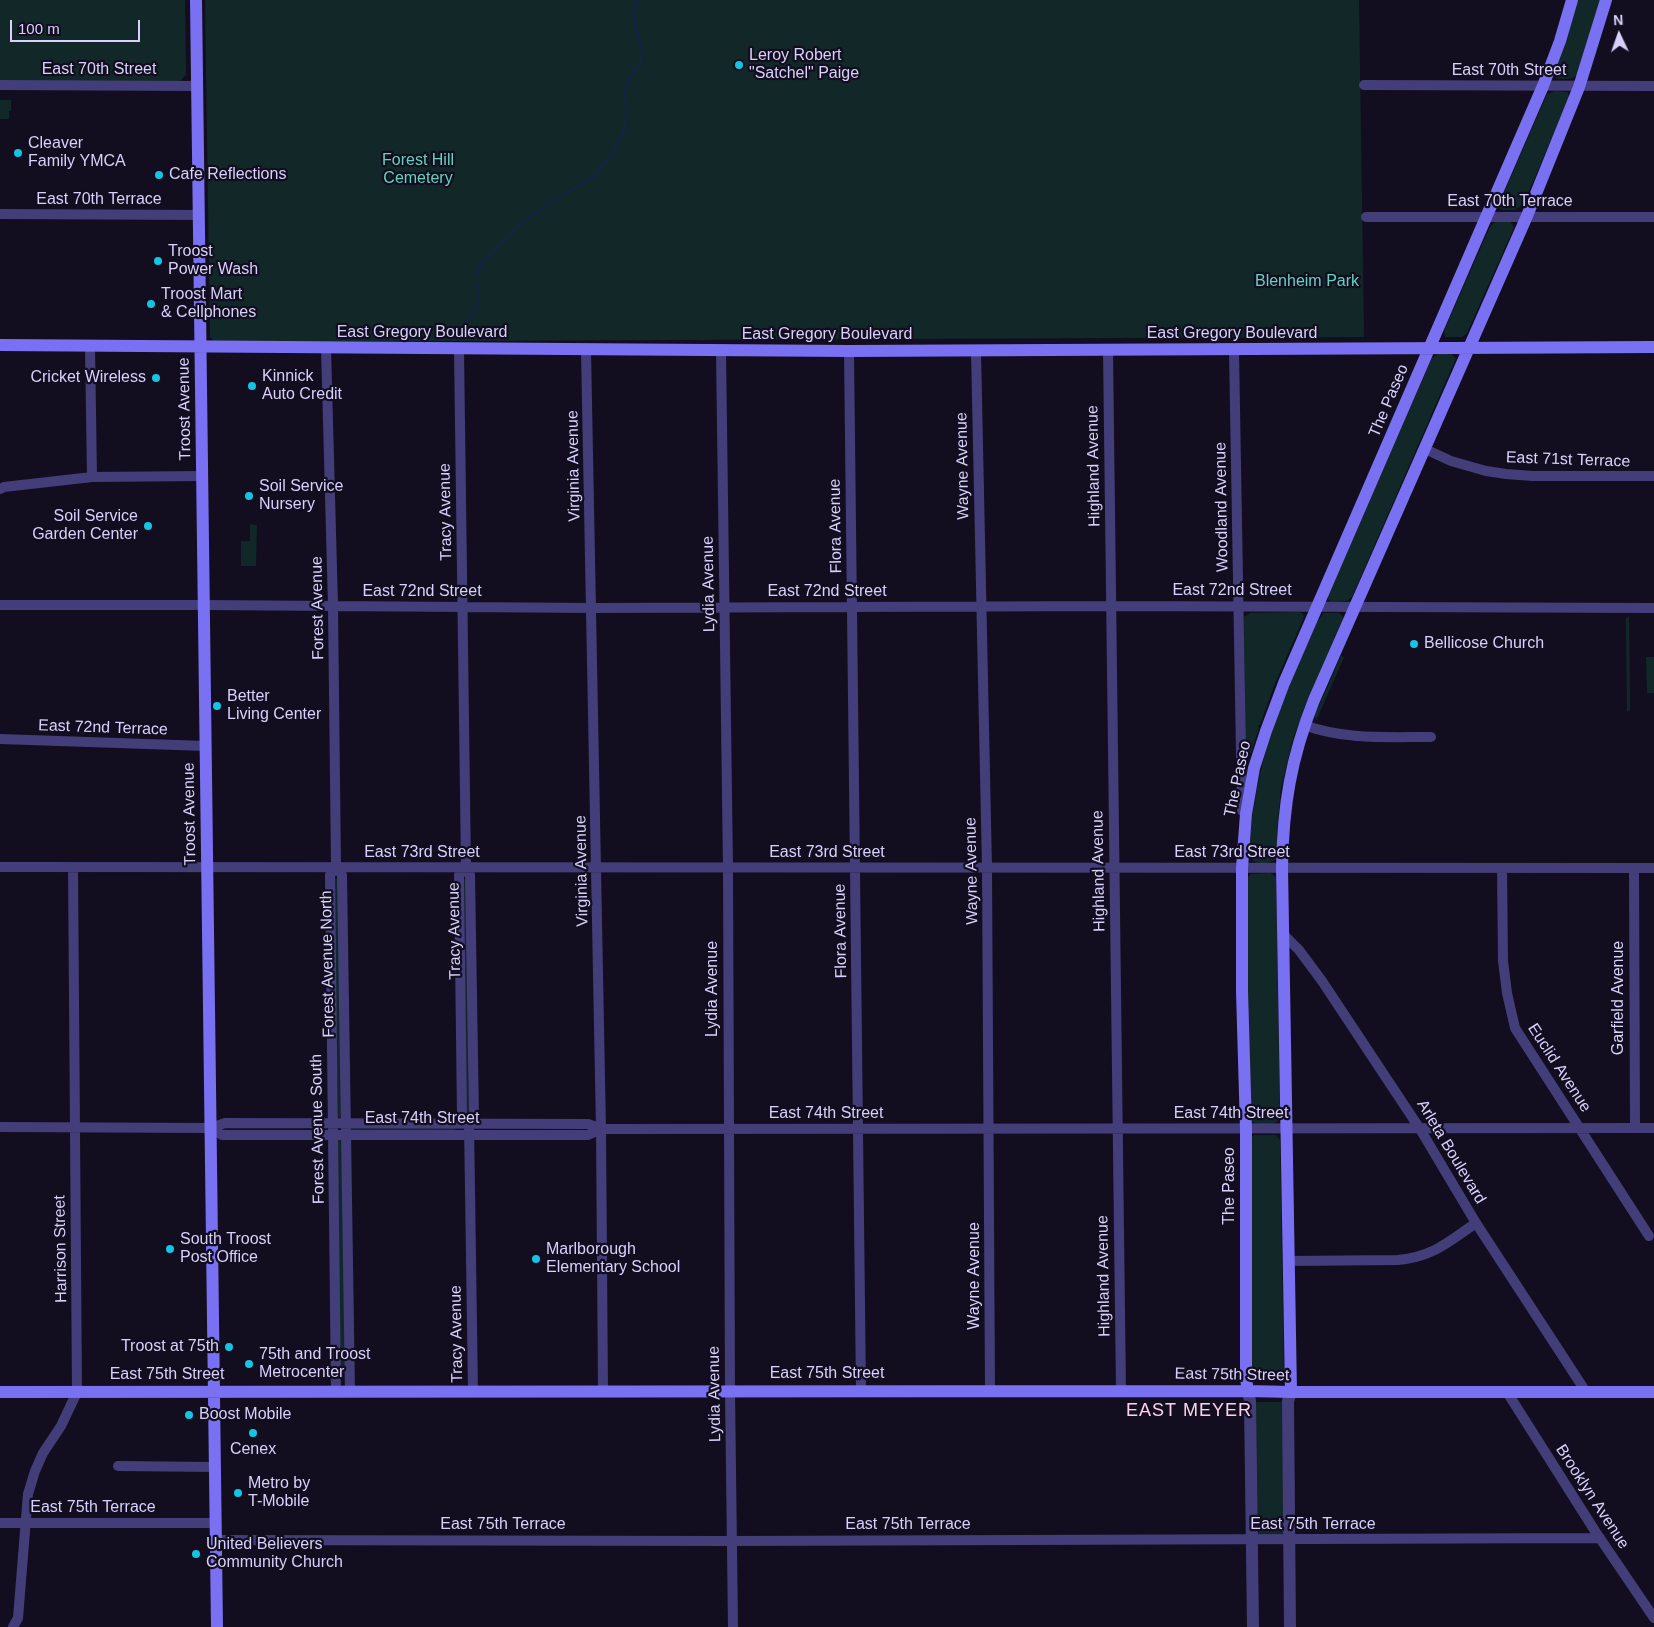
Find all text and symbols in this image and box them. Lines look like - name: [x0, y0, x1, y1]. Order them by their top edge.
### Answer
- scale bar: [12, 10, 142, 42]
- north arrow: [1594, 10, 1644, 60]
- text: N: [1613, 12, 1624, 28]
- text: 100 m: [18, 20, 60, 37]
- place label: Leroy Robert "Satchel" Paige: [749, 46, 859, 84]
- marker: Leroy Robert "Satchel" Paige: [733, 59, 745, 71]
- street label: East 70th Street: [42, 60, 156, 80]
- street label: East 70th Street: [1452, 61, 1566, 81]
- place label: Cleaver Family YMCA: [28, 134, 126, 172]
- marker: Cleaver Family YMCA: [12, 147, 24, 159]
- park label: Forest Hill Cemetery: [382, 151, 454, 189]
- place label: Cafe Reflections: [169, 165, 286, 185]
- marker: Cafe Reflections: [153, 169, 165, 181]
- street label: East 70th Terrace: [36, 190, 162, 210]
- street label: East 70th Terrace: [1447, 192, 1573, 212]
- place label: Troost Power Wash: [168, 242, 258, 280]
- marker: Troost Power Wash: [152, 255, 164, 267]
- park label: Blenheim Park: [1255, 272, 1359, 292]
- place label: Troost Mart & Cellphones: [161, 285, 256, 323]
- marker: Troost Mart & Cellphones: [145, 298, 157, 310]
- street label: East Gregory Boulevard: [337, 323, 507, 343]
- street label: East Gregory Boulevard: [1147, 324, 1317, 344]
- street label: East Gregory Boulevard: [742, 325, 912, 345]
- street label: Troost Avenue: [175, 357, 195, 461]
- street label: The Paseo: [1365, 362, 1413, 440]
- place label: Kinnick Auto Credit: [262, 367, 342, 405]
- place label: Cricket Wireless: [30, 368, 146, 388]
- marker: Cricket Wireless: [150, 372, 162, 384]
- marker: Kinnick Auto Credit: [246, 380, 258, 392]
- street label: Highland Avenue: [1083, 405, 1105, 527]
- street label: Virginia Avenue: [563, 410, 585, 522]
- street label: Wayne Avenue: [952, 412, 974, 520]
- street label: Woodland Avenue: [1211, 442, 1233, 572]
- street label: East 71st Terrace: [1505, 448, 1631, 472]
- street label: Tracy Avenue: [436, 463, 456, 561]
- place label: Soil Service Nursery: [259, 477, 343, 515]
- street label: Flora Avenue: [826, 478, 846, 574]
- marker: Soil Service Nursery: [243, 490, 255, 502]
- place label: Soil Service Garden Center: [32, 507, 138, 545]
- marker: Soil Service Garden Center: [142, 520, 154, 532]
- street label: Lydia Avenue: [699, 536, 719, 632]
- street label: Forest Avenue: [307, 556, 329, 660]
- street label: East 72nd Street: [1172, 581, 1292, 601]
- street label: East 72nd Street: [362, 582, 482, 602]
- street label: East 72nd Street: [767, 582, 887, 602]
- place label: Bellicose Church: [1424, 634, 1544, 654]
- marker: Bellicose Church: [1408, 638, 1420, 650]
- place label: Better Living Center: [227, 687, 321, 725]
- marker: Better Living Center: [211, 700, 223, 712]
- street label: East 72nd Terrace: [38, 716, 168, 740]
- street label: The Paseo: [1221, 739, 1255, 819]
- street label: Troost Avenue: [180, 762, 200, 866]
- street label: Highland Avenue: [1088, 810, 1110, 932]
- street label: Virginia Avenue: [571, 815, 593, 927]
- street label: Wayne Avenue: [961, 817, 983, 925]
- street label: East 73rd Street: [364, 843, 480, 863]
- street label: East 73rd Street: [769, 843, 885, 863]
- street label: East 73rd Street: [1174, 843, 1290, 863]
- street label: Tracy Avenue: [445, 882, 465, 980]
- street label: Flora Avenue: [831, 883, 851, 979]
- street label: Forest Avenue North: [317, 890, 339, 1038]
- street label: Lydia Avenue: [703, 941, 723, 1037]
- street label: Garfield Avenue: [1609, 941, 1629, 1055]
- street label: Euclid Avenue: [1523, 1020, 1595, 1116]
- street label: Forest Avenue South: [307, 1054, 329, 1204]
- street label: Arleta Boulevard: [1412, 1096, 1490, 1208]
- street label: East 74th Street: [769, 1104, 883, 1124]
- street label: East 74th Street: [1174, 1104, 1288, 1124]
- street label: East 74th Street: [365, 1109, 479, 1129]
- street label: The Paseo: [1220, 1147, 1240, 1225]
- street label: Harrison Street: [50, 1195, 72, 1303]
- street label: Highland Avenue: [1093, 1215, 1115, 1337]
- street label: Wayne Avenue: [965, 1222, 985, 1330]
- place label: South Troost Post Office: [180, 1230, 271, 1268]
- place label: Marlborough Elementary School: [546, 1240, 680, 1278]
- marker: South Troost Post Office: [164, 1243, 176, 1255]
- marker: Marlborough Elementary School: [530, 1253, 542, 1265]
- street label: Tracy Avenue: [447, 1285, 467, 1383]
- place label: Troost at 75th: [121, 1337, 219, 1357]
- marker: Troost at 75th: [223, 1341, 235, 1353]
- place label: 75th and Troost Metrocenter: [259, 1345, 370, 1383]
- street label: Lydia Avenue: [705, 1346, 725, 1442]
- marker: 75th and Troost Metrocenter: [243, 1358, 255, 1370]
- street label: East 75th Street: [770, 1364, 884, 1384]
- street label: East 75th Street: [1174, 1364, 1290, 1386]
- street label: East 75th Street: [110, 1365, 224, 1385]
- district label: EAST MEYER: [1125, 1400, 1253, 1422]
- place label: Boost Mobile: [199, 1405, 291, 1425]
- marker: Boost Mobile: [183, 1409, 195, 1421]
- marker: Cenex: [247, 1427, 259, 1439]
- place label: Cenex: [230, 1440, 276, 1460]
- street label: Brooklyn Avenue: [1551, 1441, 1633, 1553]
- place label: Metro by T-Mobile: [248, 1474, 310, 1512]
- marker: Metro by T-Mobile: [232, 1487, 244, 1499]
- street label: East 75th Terrace: [30, 1498, 156, 1518]
- street label: East 75th Terrace: [440, 1515, 566, 1535]
- street label: East 75th Terrace: [845, 1515, 971, 1535]
- street label: East 75th Terrace: [1250, 1515, 1376, 1535]
- place label: United Believers Community Church: [206, 1535, 343, 1573]
- marker: United Believers Community Church: [190, 1548, 202, 1560]

